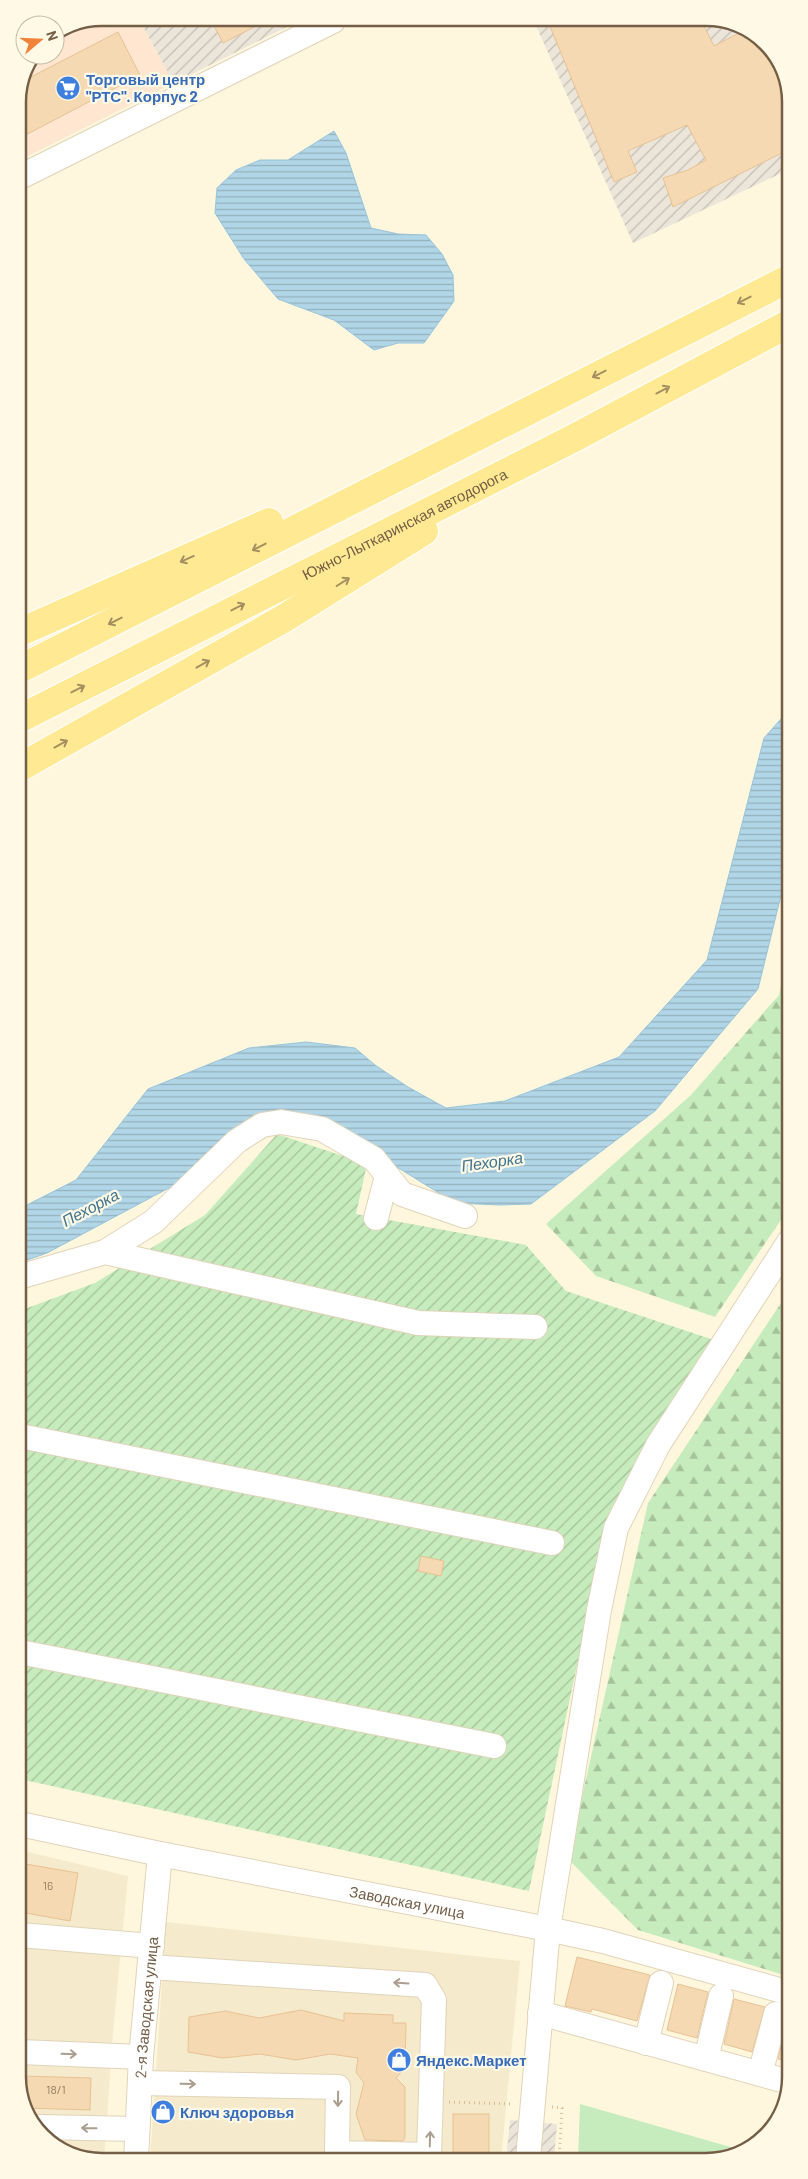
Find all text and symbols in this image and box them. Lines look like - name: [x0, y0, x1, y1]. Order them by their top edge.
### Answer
- north arrow: [15, 15, 65, 65]
- text: N: [43, 28, 62, 43]
- place label: Торговый центр "РТС". Корпус 2: [86, 70, 205, 105]
- supermarket icon: Торговый центр "РТС". Корпус 2: [55, 75, 81, 101]
- one-way arrow: [737, 296, 752, 306]
- one-way arrow: [592, 370, 607, 379]
- one-way arrow: [656, 385, 671, 395]
- street label: Южно-Лыткаринская автодорога: [299, 464, 511, 583]
- one-way arrow: [252, 543, 267, 552]
- one-way arrow: [180, 554, 195, 564]
- one-way arrow: [336, 577, 350, 587]
- one-way arrow: [230, 602, 245, 612]
- one-way arrow: [107, 616, 122, 626]
- one-way arrow: [195, 659, 210, 669]
- one-way arrow: [70, 684, 85, 694]
- one-way arrow: [53, 739, 68, 748]
- water label: Пехорка: [460, 1147, 524, 1175]
- water label: Пехорка: [58, 1184, 122, 1230]
- house number: 16: [43, 1878, 53, 1892]
- street label: Заводская улица: [348, 1882, 467, 1922]
- street label: 2-я Заводская улица: [131, 1935, 161, 2079]
- one-way arrow: [394, 1979, 410, 1988]
- shop icon: Яндекс.Маркет: [386, 2047, 412, 2073]
- one-way arrow: [60, 2049, 77, 2059]
- place label: Яндекс.Маркет: [416, 2051, 527, 2069]
- one-way arrow: [180, 2079, 196, 2089]
- house number: 18/1: [46, 2082, 66, 2096]
- one-way arrow: [333, 2091, 343, 2107]
- shop icon: Ключ здоровья: [150, 2099, 176, 2125]
- place label: Ключ здоровья: [180, 2103, 294, 2121]
- one-way arrow: [81, 2123, 97, 2133]
- one-way arrow: [425, 2131, 434, 2147]

